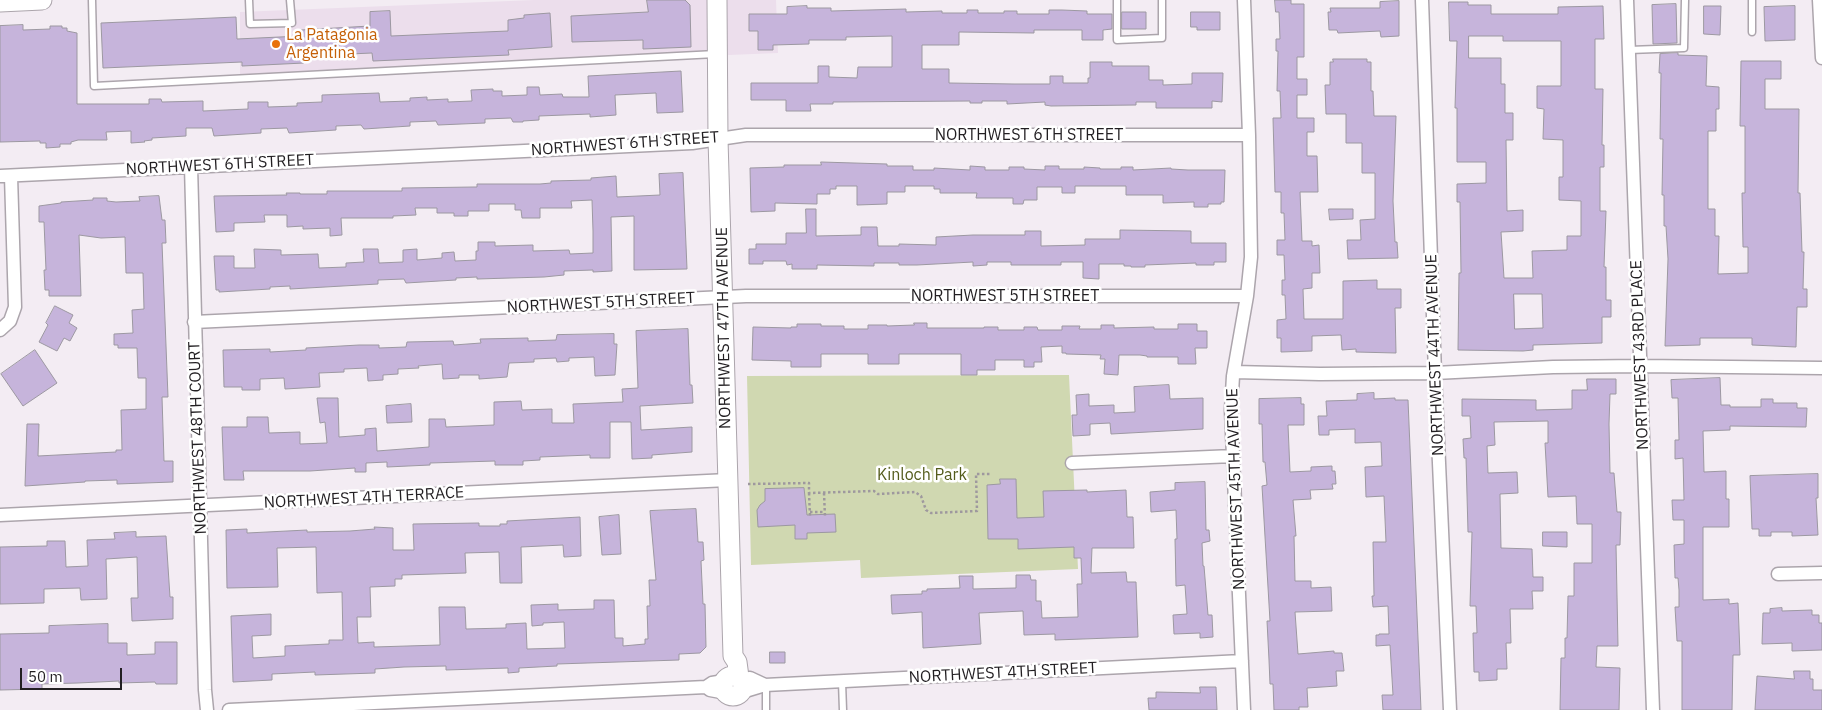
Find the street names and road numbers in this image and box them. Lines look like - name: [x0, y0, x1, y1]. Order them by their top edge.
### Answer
- street label: NORTHWEST 6TH STREET: [935, 125, 1123, 145]
- street label: NORTHWEST 6TH STREET: [530, 128, 720, 160]
- street label: NORTHWEST 6TH STREET: [125, 150, 315, 180]
- street label: NORTHWEST 47TH AVENUE: [713, 227, 735, 429]
- street label: NORTHWEST 44TH AVENUE: [1422, 254, 1448, 456]
- street label: NORTHWEST 43RD PLACE: [1627, 260, 1653, 450]
- street label: NORTHWEST 5TH STREET: [911, 286, 1099, 306]
- street label: NORTHWEST 5TH STREET: [506, 288, 696, 318]
- street label: NORTHWEST 48TH COURT: [185, 341, 211, 535]
- street label: NORTHWEST 45TH AVENUE: [1223, 388, 1249, 590]
- street label: NORTHWEST 4TH TERRACE: [263, 483, 465, 513]
- street label: NORTHWEST 4TH STREET: [908, 658, 1098, 688]

